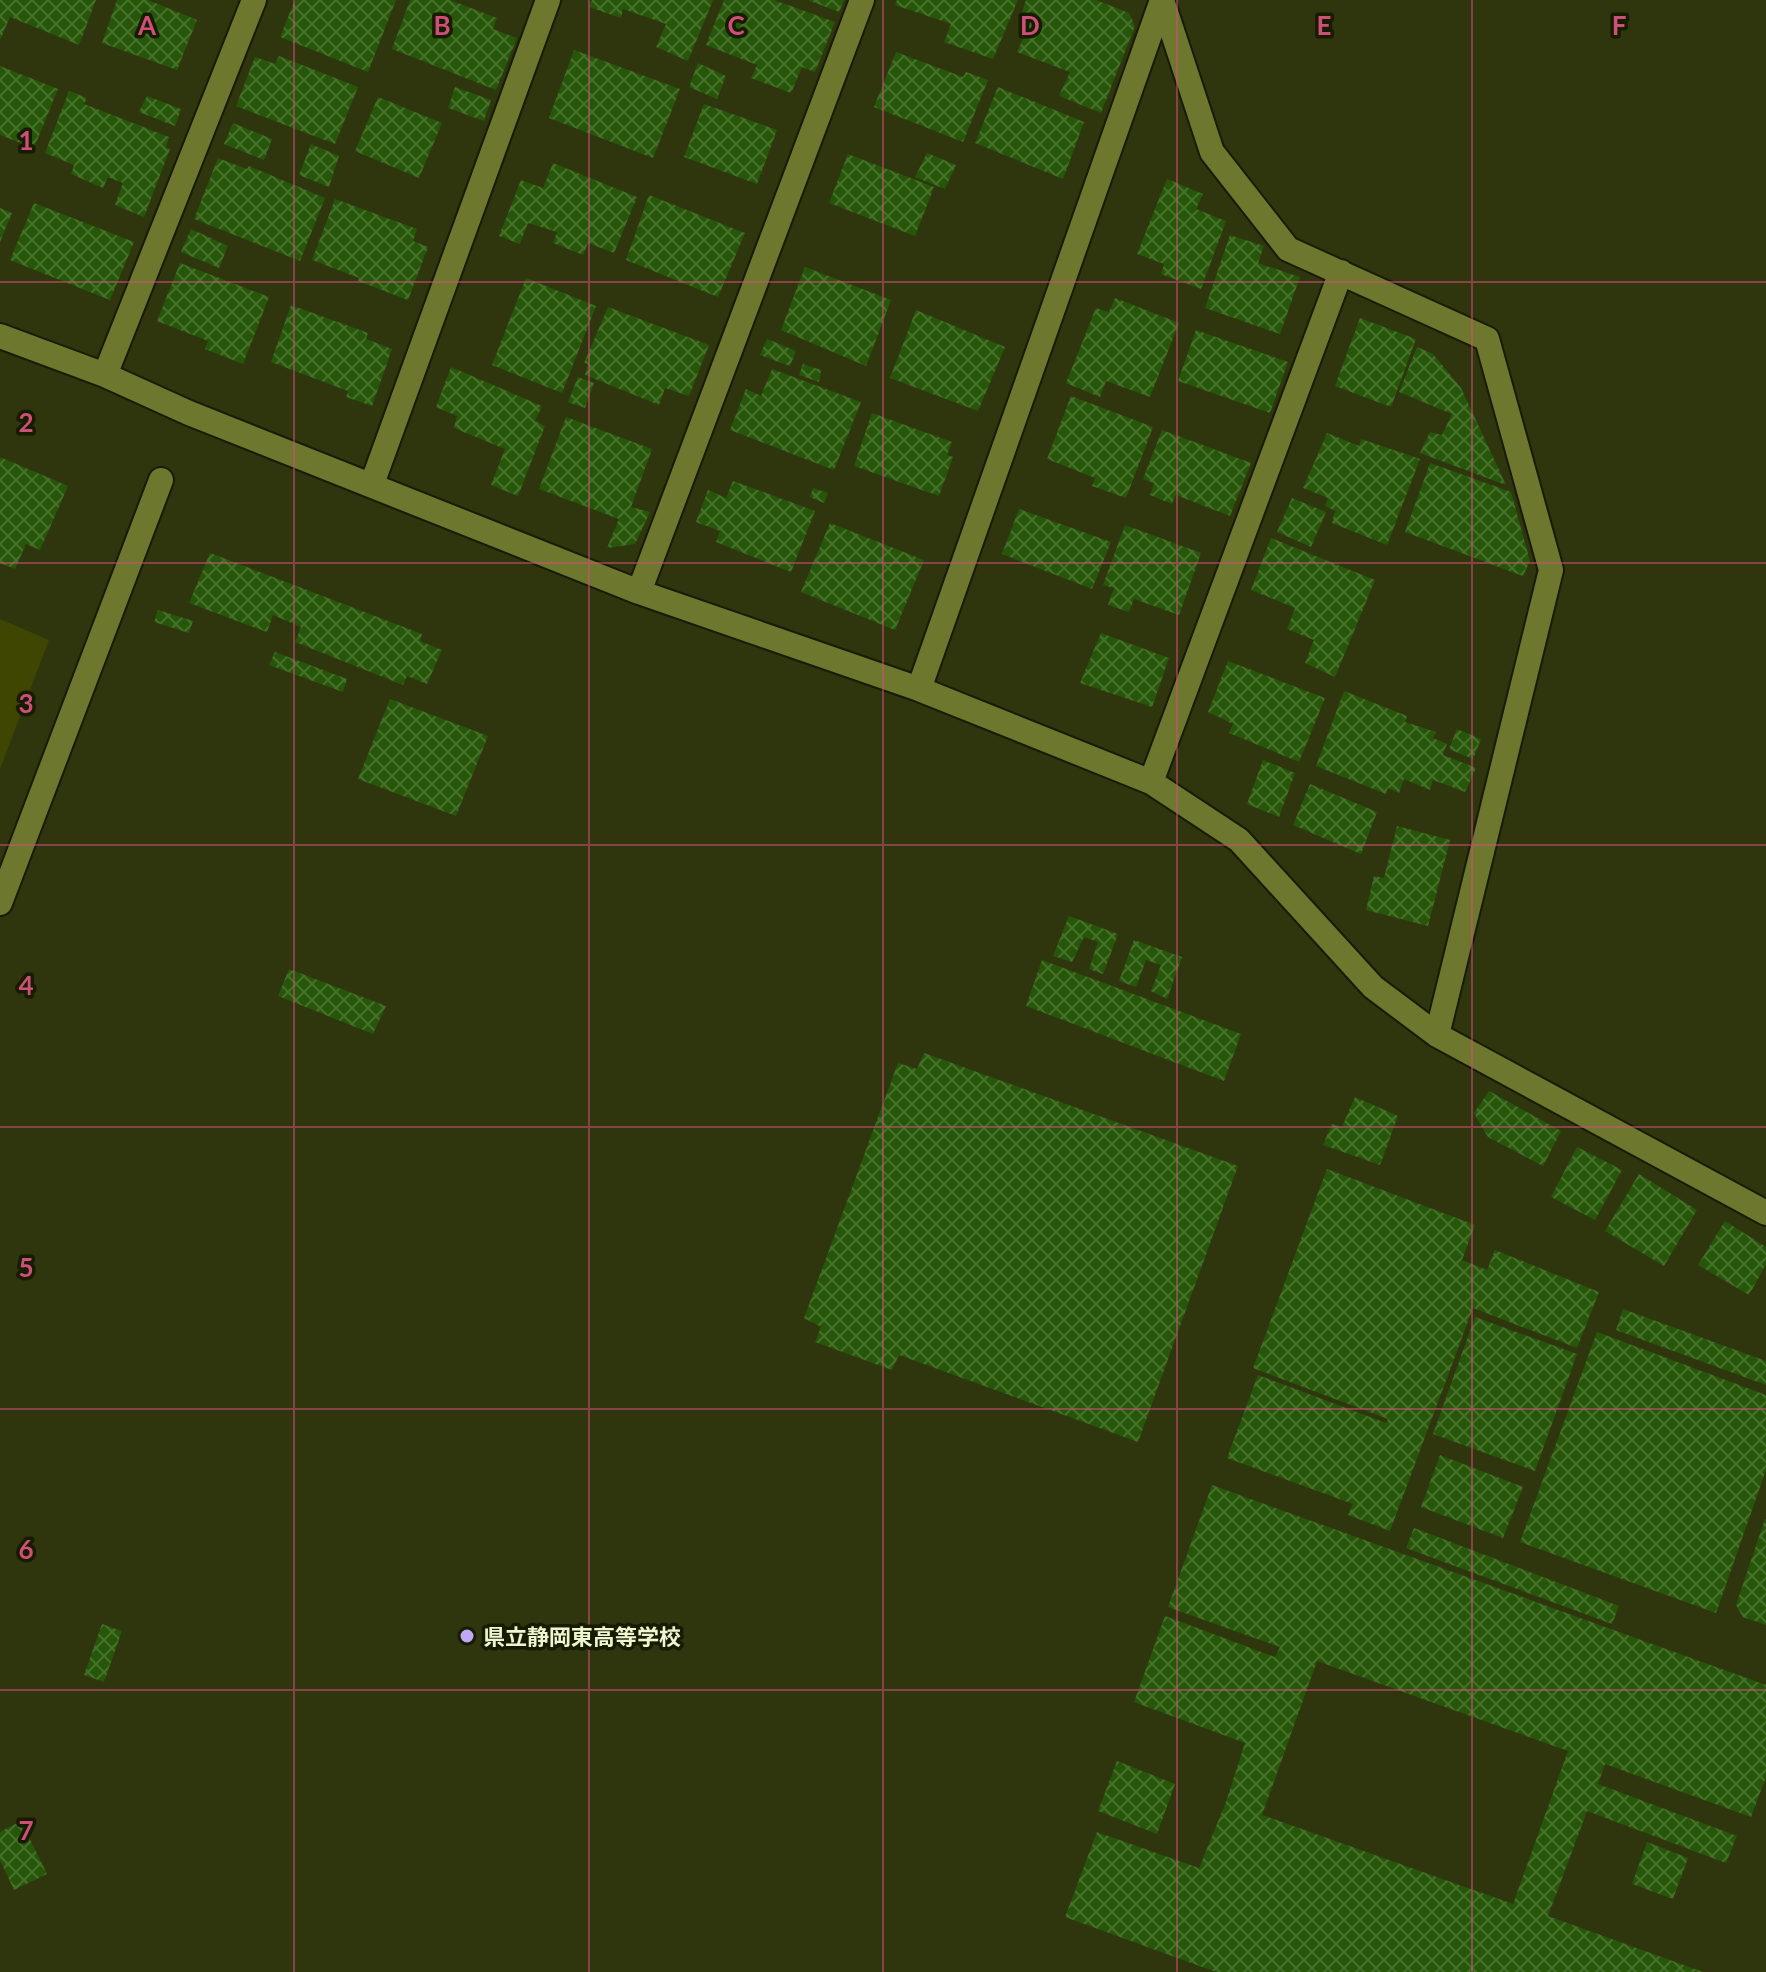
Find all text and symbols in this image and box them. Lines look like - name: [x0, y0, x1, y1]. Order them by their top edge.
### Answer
- text: A: [137, 9, 157, 41]
- text: B: [433, 9, 451, 41]
- text: C: [727, 9, 745, 41]
- text: D: [1020, 9, 1040, 41]
- text: E: [1317, 9, 1331, 41]
- text: F: [1612, 9, 1626, 41]
- text: 1: [18, 124, 34, 156]
- text: 2: [18, 406, 34, 438]
- text: 3: [18, 687, 34, 719]
- text: 4: [18, 969, 34, 1001]
- text: 5: [18, 1251, 34, 1283]
- text: 6: [18, 1533, 34, 1565]
- place label: 県立静岡東高等学校: [483, 1623, 681, 1650]
- marker: 県立静岡東高等学校: [458, 1627, 476, 1645]
- text: 7: [18, 1814, 34, 1846]

